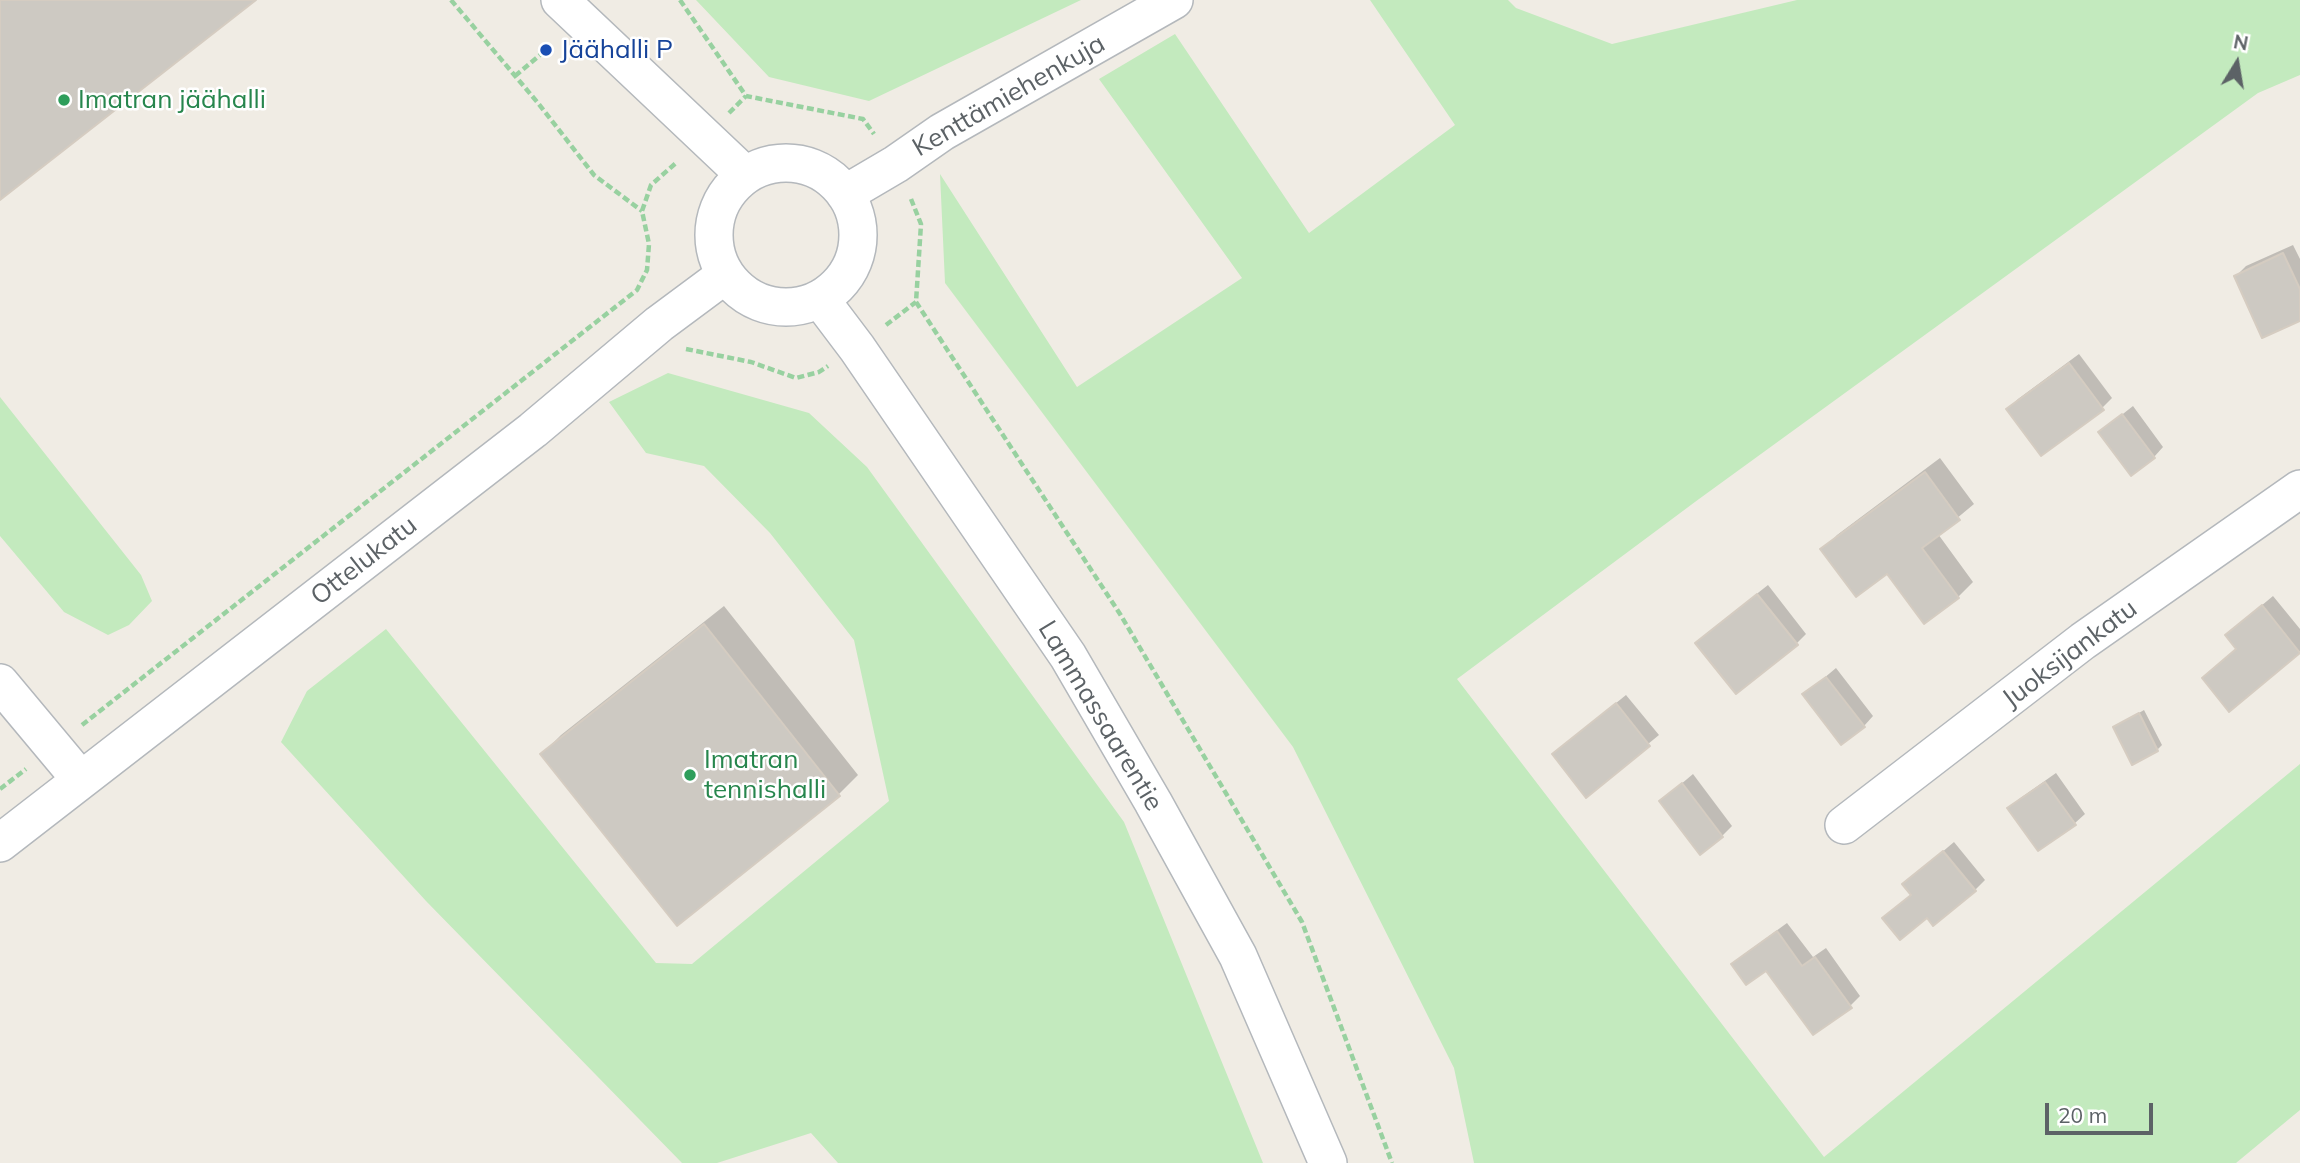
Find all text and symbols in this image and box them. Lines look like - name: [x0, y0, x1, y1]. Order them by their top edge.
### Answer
- street label: Kenttämiehenkuja: [907, 28, 1111, 164]
- north arrow: [2202, 28, 2272, 98]
- text: N: [2232, 29, 2250, 56]
- place label: Jäähalli P: [560, 34, 673, 66]
- marker: Jäähalli P: [538, 42, 554, 58]
- place label: Imatran jäähalli: [78, 84, 266, 116]
- marker: Imatran jäähalli: [56, 92, 72, 108]
- street label: Ottelukatu: [305, 510, 423, 612]
- street label: Juoksijankatu: [1996, 593, 2144, 715]
- street label: Lammassaarentie: [1031, 615, 1169, 817]
- place label: Imatran tennishalli: [704, 744, 826, 806]
- marker: Imatran tennishalli: [682, 767, 698, 783]
- scale bar: [2048, 1090, 2156, 1134]
- text: 20 m: [2058, 1102, 2107, 1128]

